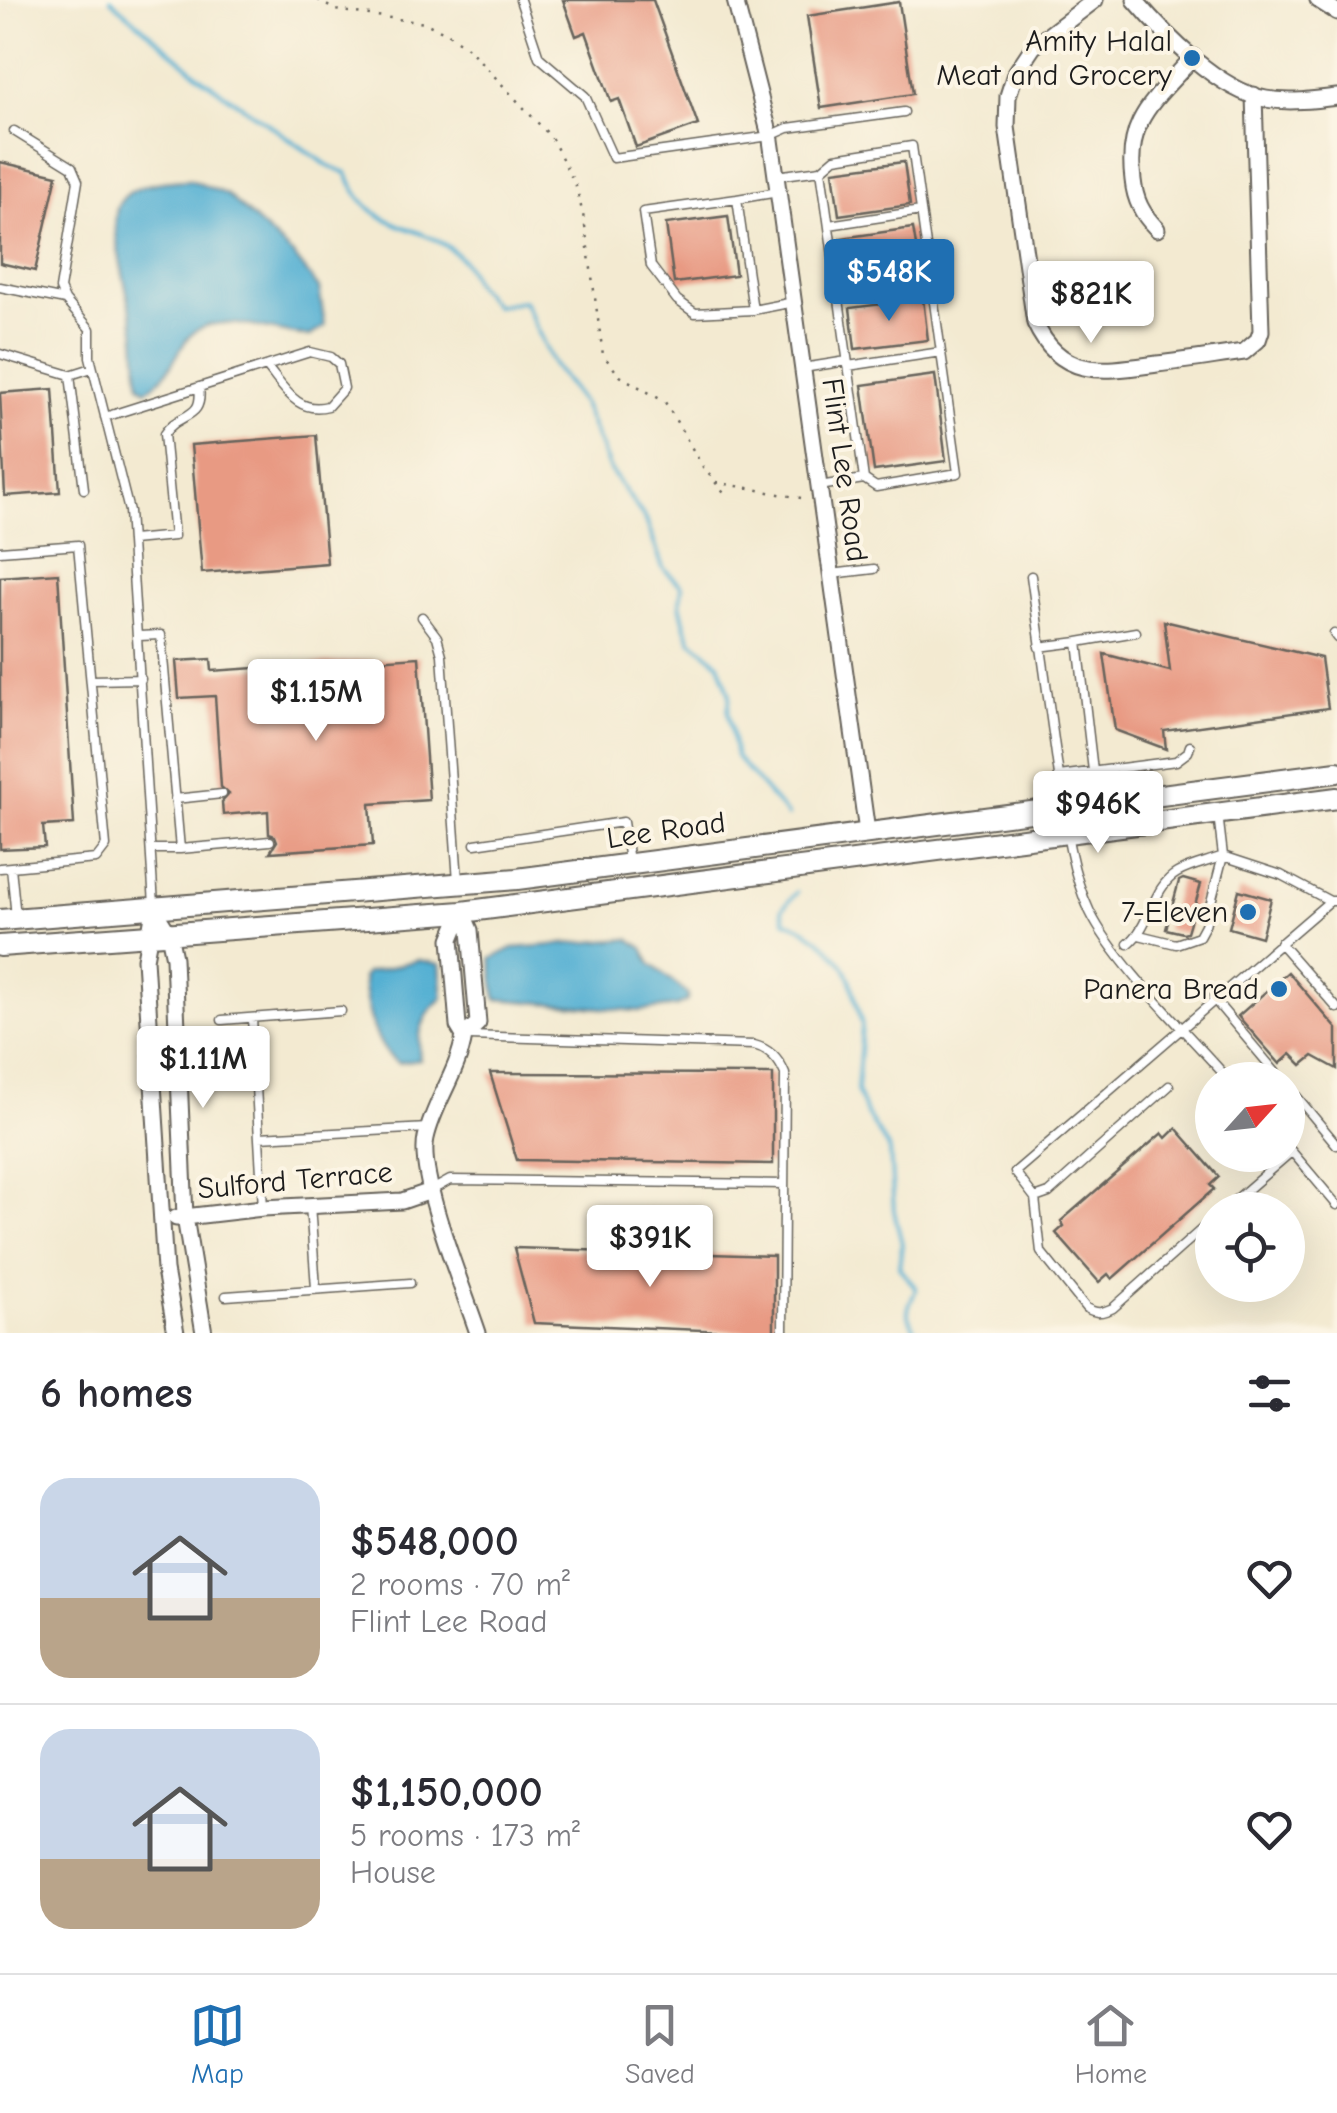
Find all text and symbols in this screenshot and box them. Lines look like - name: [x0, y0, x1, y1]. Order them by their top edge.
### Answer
- place label: Amity Halal Meat and Grocery: [936, 24, 1173, 93]
- marker: Amity Halal Meat and Grocery: [1181, 47, 1203, 69]
- pin: $548K: [819, 239, 959, 324]
- text: $548K: [846, 253, 932, 290]
- pin: $821K: [1021, 261, 1161, 346]
- text: $821K: [1050, 275, 1132, 312]
- street label: Flint Lee Road: [814, 376, 875, 564]
- pin: $1.15M: [235, 659, 397, 744]
- text: $1.15M: [270, 673, 363, 710]
- pin: $946K: [1028, 771, 1168, 856]
- text: $946K: [1055, 785, 1141, 822]
- street label: Lee Road: [605, 805, 728, 856]
- place label: 7-Eleven: [1121, 895, 1228, 930]
- marker: 7-Eleven: [1237, 901, 1259, 923]
- place label: Panera Bread: [1083, 972, 1259, 1007]
- marker: Panera Bread: [1268, 978, 1290, 1000]
- pin: $1.11M: [122, 1026, 284, 1111]
- text: $1.11M: [159, 1040, 247, 1077]
- north arrow: [1195, 1062, 1305, 1172]
- map controls: [1195, 1062, 1305, 1302]
- street label: Sulford Terrace: [196, 1155, 394, 1206]
- button: locate: [1195, 1192, 1305, 1302]
- pin: $391K: [580, 1205, 720, 1290]
- text: $391K: [609, 1219, 691, 1256]
- icon: filters: [1242, 1366, 1297, 1421]
- text: 6 homes: [40, 1369, 193, 1418]
- text: $548,000: [350, 1517, 519, 1566]
- icon: home: [120, 1518, 240, 1638]
- icon: heart: [1242, 1551, 1297, 1606]
- text: 2 rooms · 70 m²: [350, 1566, 570, 1603]
- text: Flint Lee Road: [350, 1603, 548, 1640]
- text: $1,150,000: [350, 1768, 543, 1817]
- icon: home: [120, 1769, 240, 1889]
- icon: heart: [1242, 1802, 1297, 1857]
- text: 5 rooms · 173 m²: [350, 1817, 580, 1854]
- text: House: [350, 1854, 436, 1891]
- tab: Map: [190, 1998, 245, 2090]
- tab: Saved: [625, 1998, 695, 2090]
- tab: Home: [1075, 1998, 1147, 2090]

